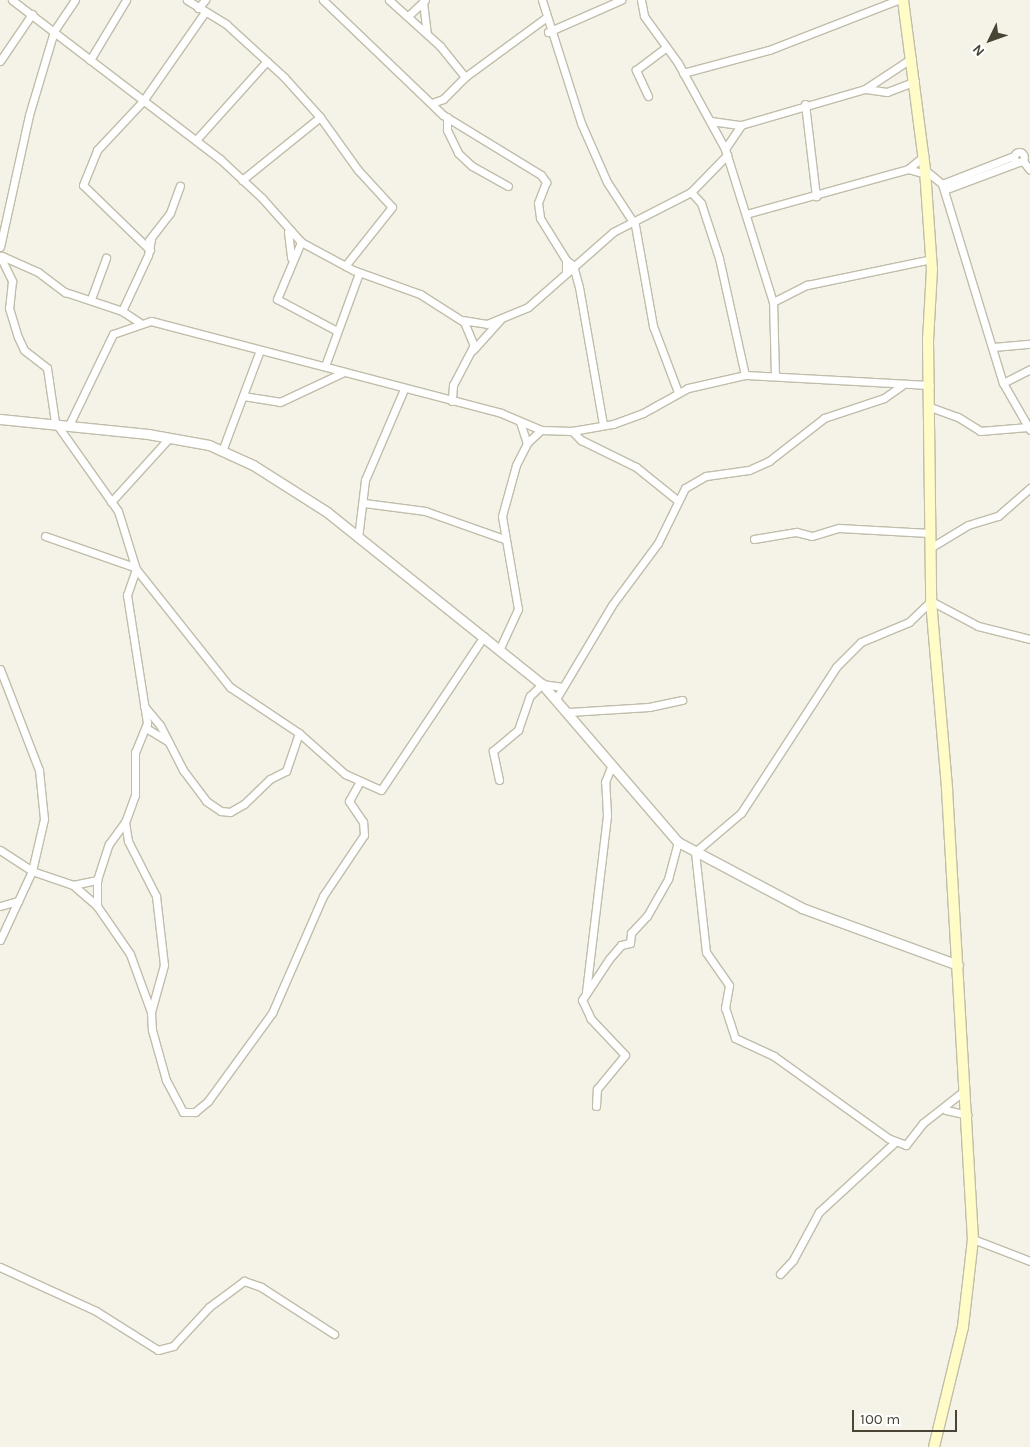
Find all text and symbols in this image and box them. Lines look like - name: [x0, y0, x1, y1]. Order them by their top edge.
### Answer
- north arrow: [965, 15, 1015, 65]
- text: N: [969, 41, 988, 60]
- scale bar: [855, 1400, 960, 1432]
- text: 100 m: [860, 1410, 900, 1428]

